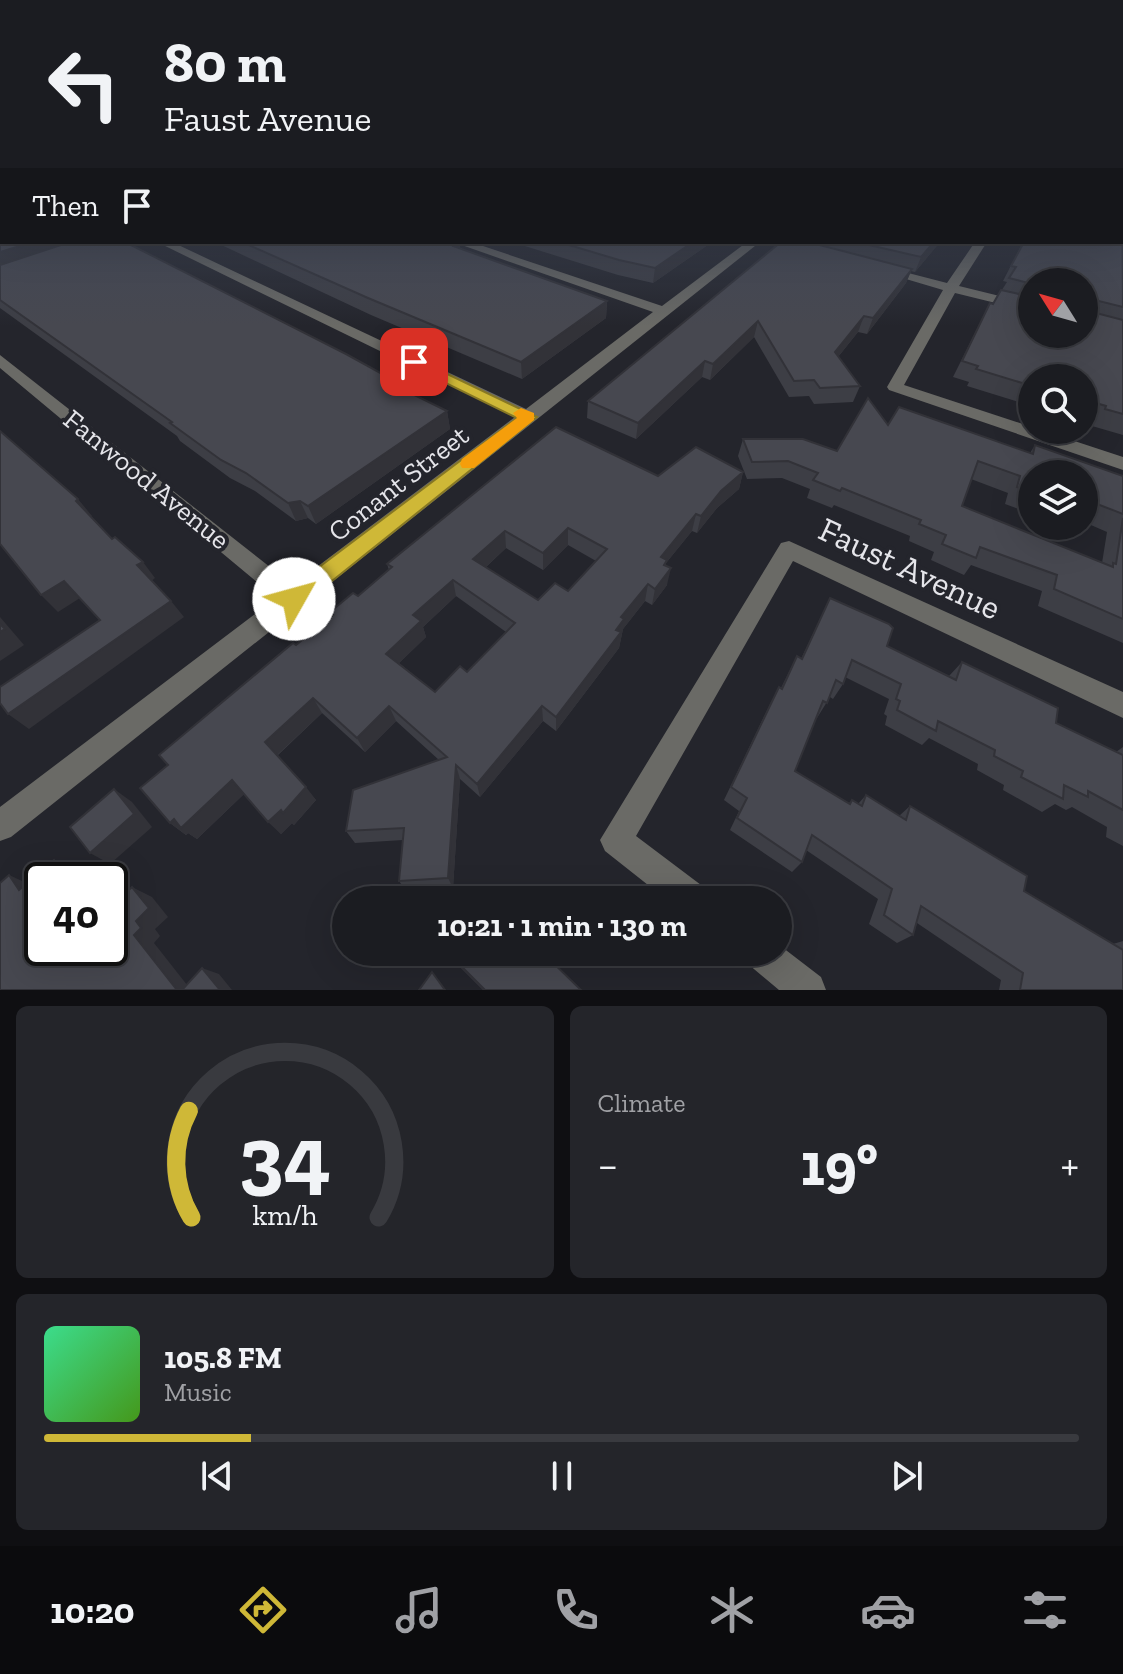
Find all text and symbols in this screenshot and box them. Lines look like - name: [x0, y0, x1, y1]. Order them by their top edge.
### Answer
- text: 80 m: [164, 29, 286, 96]
- icon: left: [32, 32, 136, 136]
- text: Faust Avenue: [164, 97, 371, 140]
- icon: arrive: [115, 184, 159, 228]
- text: Then: [32, 188, 99, 224]
- north arrow: [1018, 268, 1098, 348]
- map controls: [1018, 268, 1098, 540]
- pin: [380, 328, 448, 396]
- icon: arrive: [392, 340, 436, 384]
- button: search: [1018, 364, 1098, 444]
- street label: Fanwood Avenue: [57, 402, 236, 556]
- street label: Conant Street: [322, 418, 475, 548]
- button: layers: [1018, 460, 1098, 540]
- street label: Faust Avenue: [812, 508, 1007, 628]
- position arrow: [252, 557, 336, 641]
- speed limit sign: 40: [24, 862, 128, 966]
- text: 10:21 · 1 min · 130 m: [437, 908, 687, 944]
- text: Climate: [598, 1087, 685, 1119]
- text: 34: [239, 1105, 331, 1205]
- text: 19°: [801, 1128, 878, 1200]
- text: −: [598, 1138, 618, 1191]
- text: +: [1060, 1138, 1079, 1191]
- text: km/h: [252, 1198, 317, 1232]
- text: 105.8 FM: [164, 1340, 282, 1376]
- text: Music: [164, 1376, 232, 1408]
- icon: previous: [195, 1454, 239, 1498]
- icon: pause: [540, 1454, 584, 1498]
- icon: next: [885, 1454, 929, 1498]
- icon: directions: [235, 1582, 291, 1638]
- icon: music: [391, 1582, 447, 1638]
- icon: phone: [548, 1582, 604, 1638]
- icon: climate: [704, 1582, 760, 1638]
- icon: car: [860, 1582, 916, 1638]
- icon: filters: [1017, 1582, 1073, 1638]
- text: 10:20: [50, 1589, 134, 1632]

